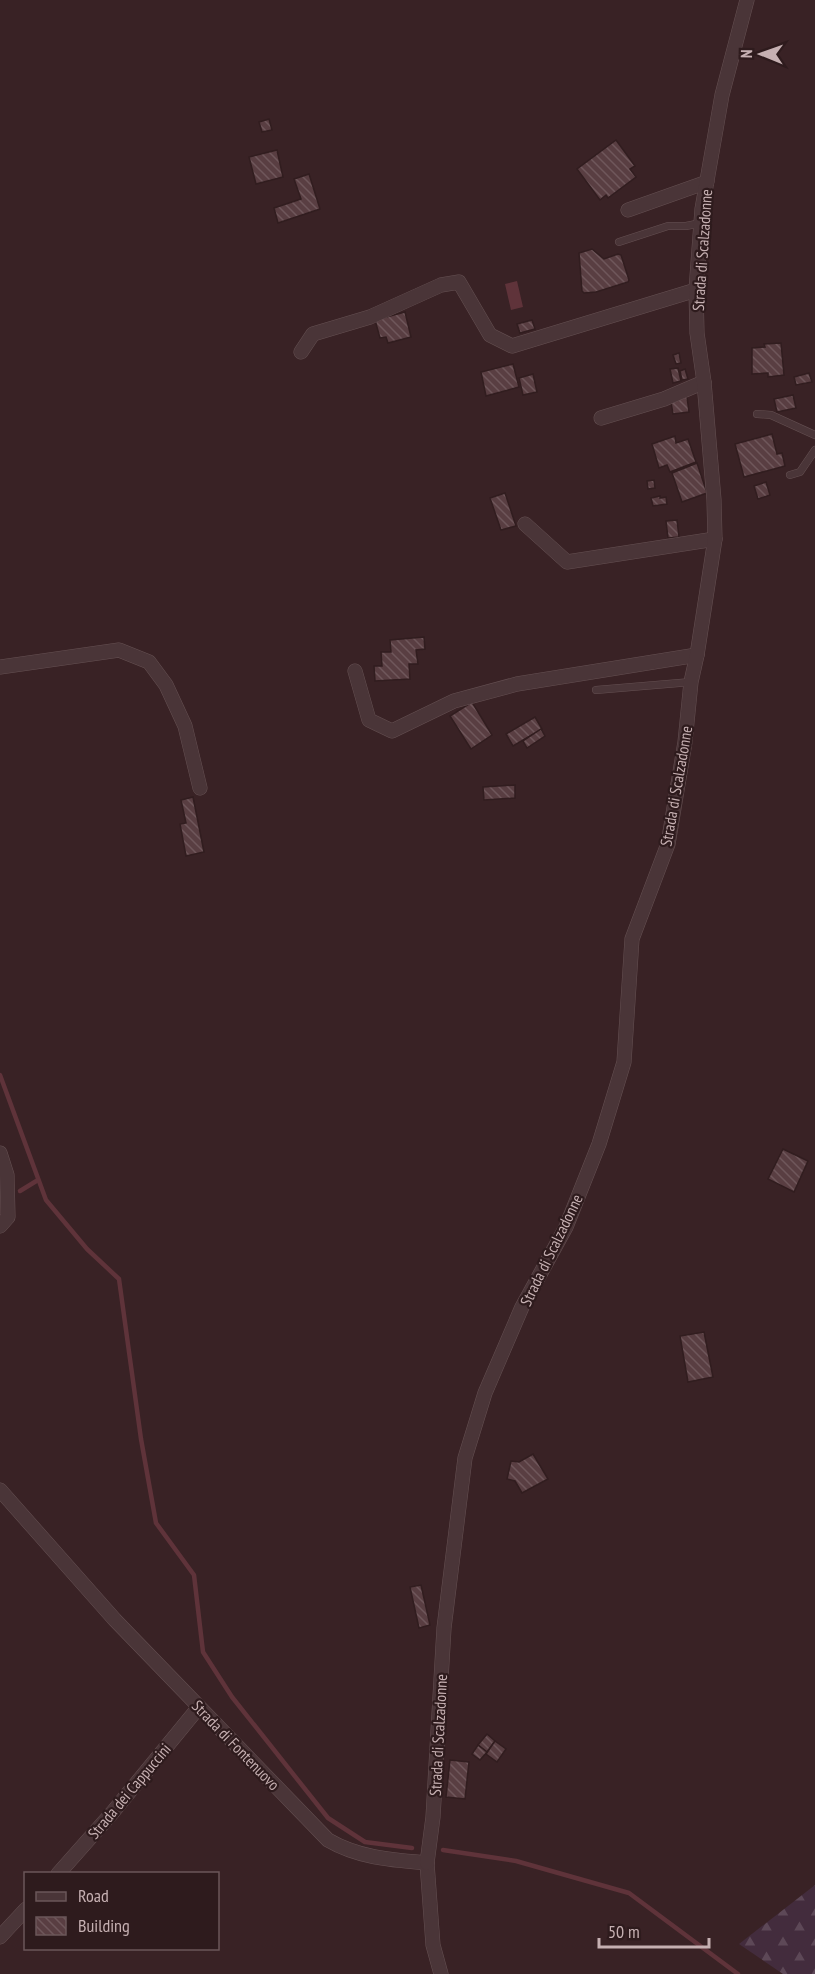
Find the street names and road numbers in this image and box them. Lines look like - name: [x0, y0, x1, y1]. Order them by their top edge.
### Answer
- street label: Strada di Scalzadonne: [688, 189, 716, 311]
- street label: Strada di Scalzadonne: [656, 724, 696, 848]
- street label: Strada di Scalzadonne: [515, 1191, 587, 1309]
- street label: Strada di Scalzadonne: [425, 1674, 451, 1796]
- street label: Strada di Fontenuovo: [188, 1696, 284, 1794]
- street label: Strada dei Cappuccini: [83, 1739, 175, 1843]

